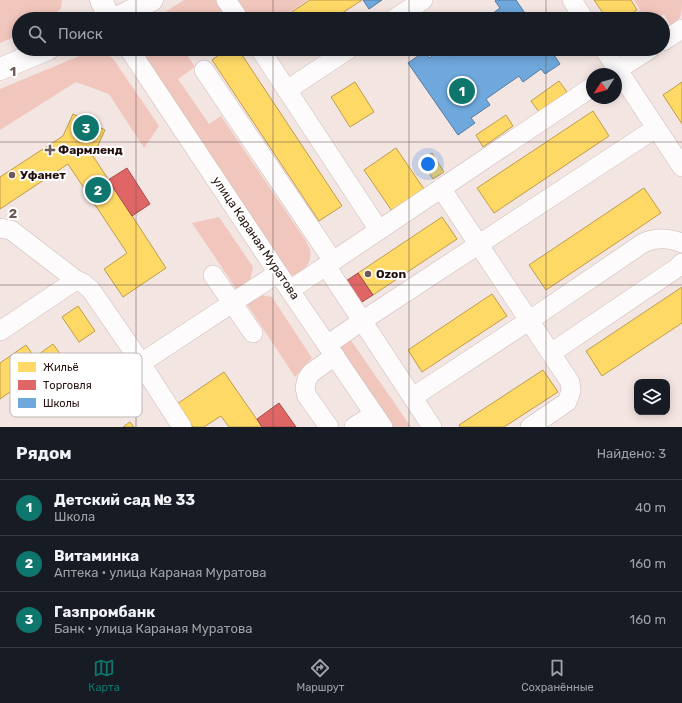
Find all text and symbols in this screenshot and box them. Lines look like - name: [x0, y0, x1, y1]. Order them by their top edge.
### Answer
- search box: [12, 12, 670, 56]
- icon: search: [26, 23, 48, 45]
- text: Поиск: [58, 25, 103, 43]
- text: 1: [10, 64, 16, 79]
- north arrow: [586, 68, 622, 104]
- pin: 1: [449, 76, 475, 106]
- pin: 3: [73, 113, 99, 143]
- place label: Фармленд: [58, 143, 123, 157]
- marker: Фармленд: [45, 145, 55, 155]
- your location: [418, 154, 438, 174]
- place label: Уфанет: [20, 168, 66, 182]
- marker: Уфанет: [7, 170, 17, 180]
- street label: улица Караная Муратова: [210, 174, 302, 302]
- pin: 2: [85, 175, 111, 205]
- text: 2: [9, 206, 17, 221]
- place label: Ozon: [376, 267, 406, 281]
- marker: Ozon: [363, 269, 373, 279]
- legend: [10, 353, 142, 417]
- text: Жильё: [43, 361, 79, 374]
- text: Торговля: [43, 379, 92, 392]
- map controls: [634, 379, 670, 415]
- button: layers: [634, 379, 670, 415]
- text: Школы: [43, 397, 80, 410]
- text: Рядом: [16, 443, 72, 463]
- text: Найдено: 3: [597, 446, 666, 461]
- text: Детский сад № 33: [54, 491, 195, 509]
- text: 1: [26, 500, 32, 515]
- text: 40 m: [635, 500, 666, 515]
- text: Школа: [54, 509, 95, 524]
- text: Витаминка: [54, 547, 139, 565]
- text: 2: [25, 556, 33, 571]
- text: 160 m: [630, 556, 666, 571]
- text: Аптека · улица Караная Муратова: [54, 565, 266, 580]
- text: Газпромбанк: [54, 603, 155, 621]
- text: 3: [25, 612, 33, 627]
- text: 160 m: [630, 612, 666, 627]
- text: Банк · улица Караная Муратова: [54, 621, 252, 636]
- tab: Карта: [88, 657, 120, 694]
- tab: Маршрут: [296, 657, 344, 694]
- tab: Сохранённые: [521, 657, 594, 694]

